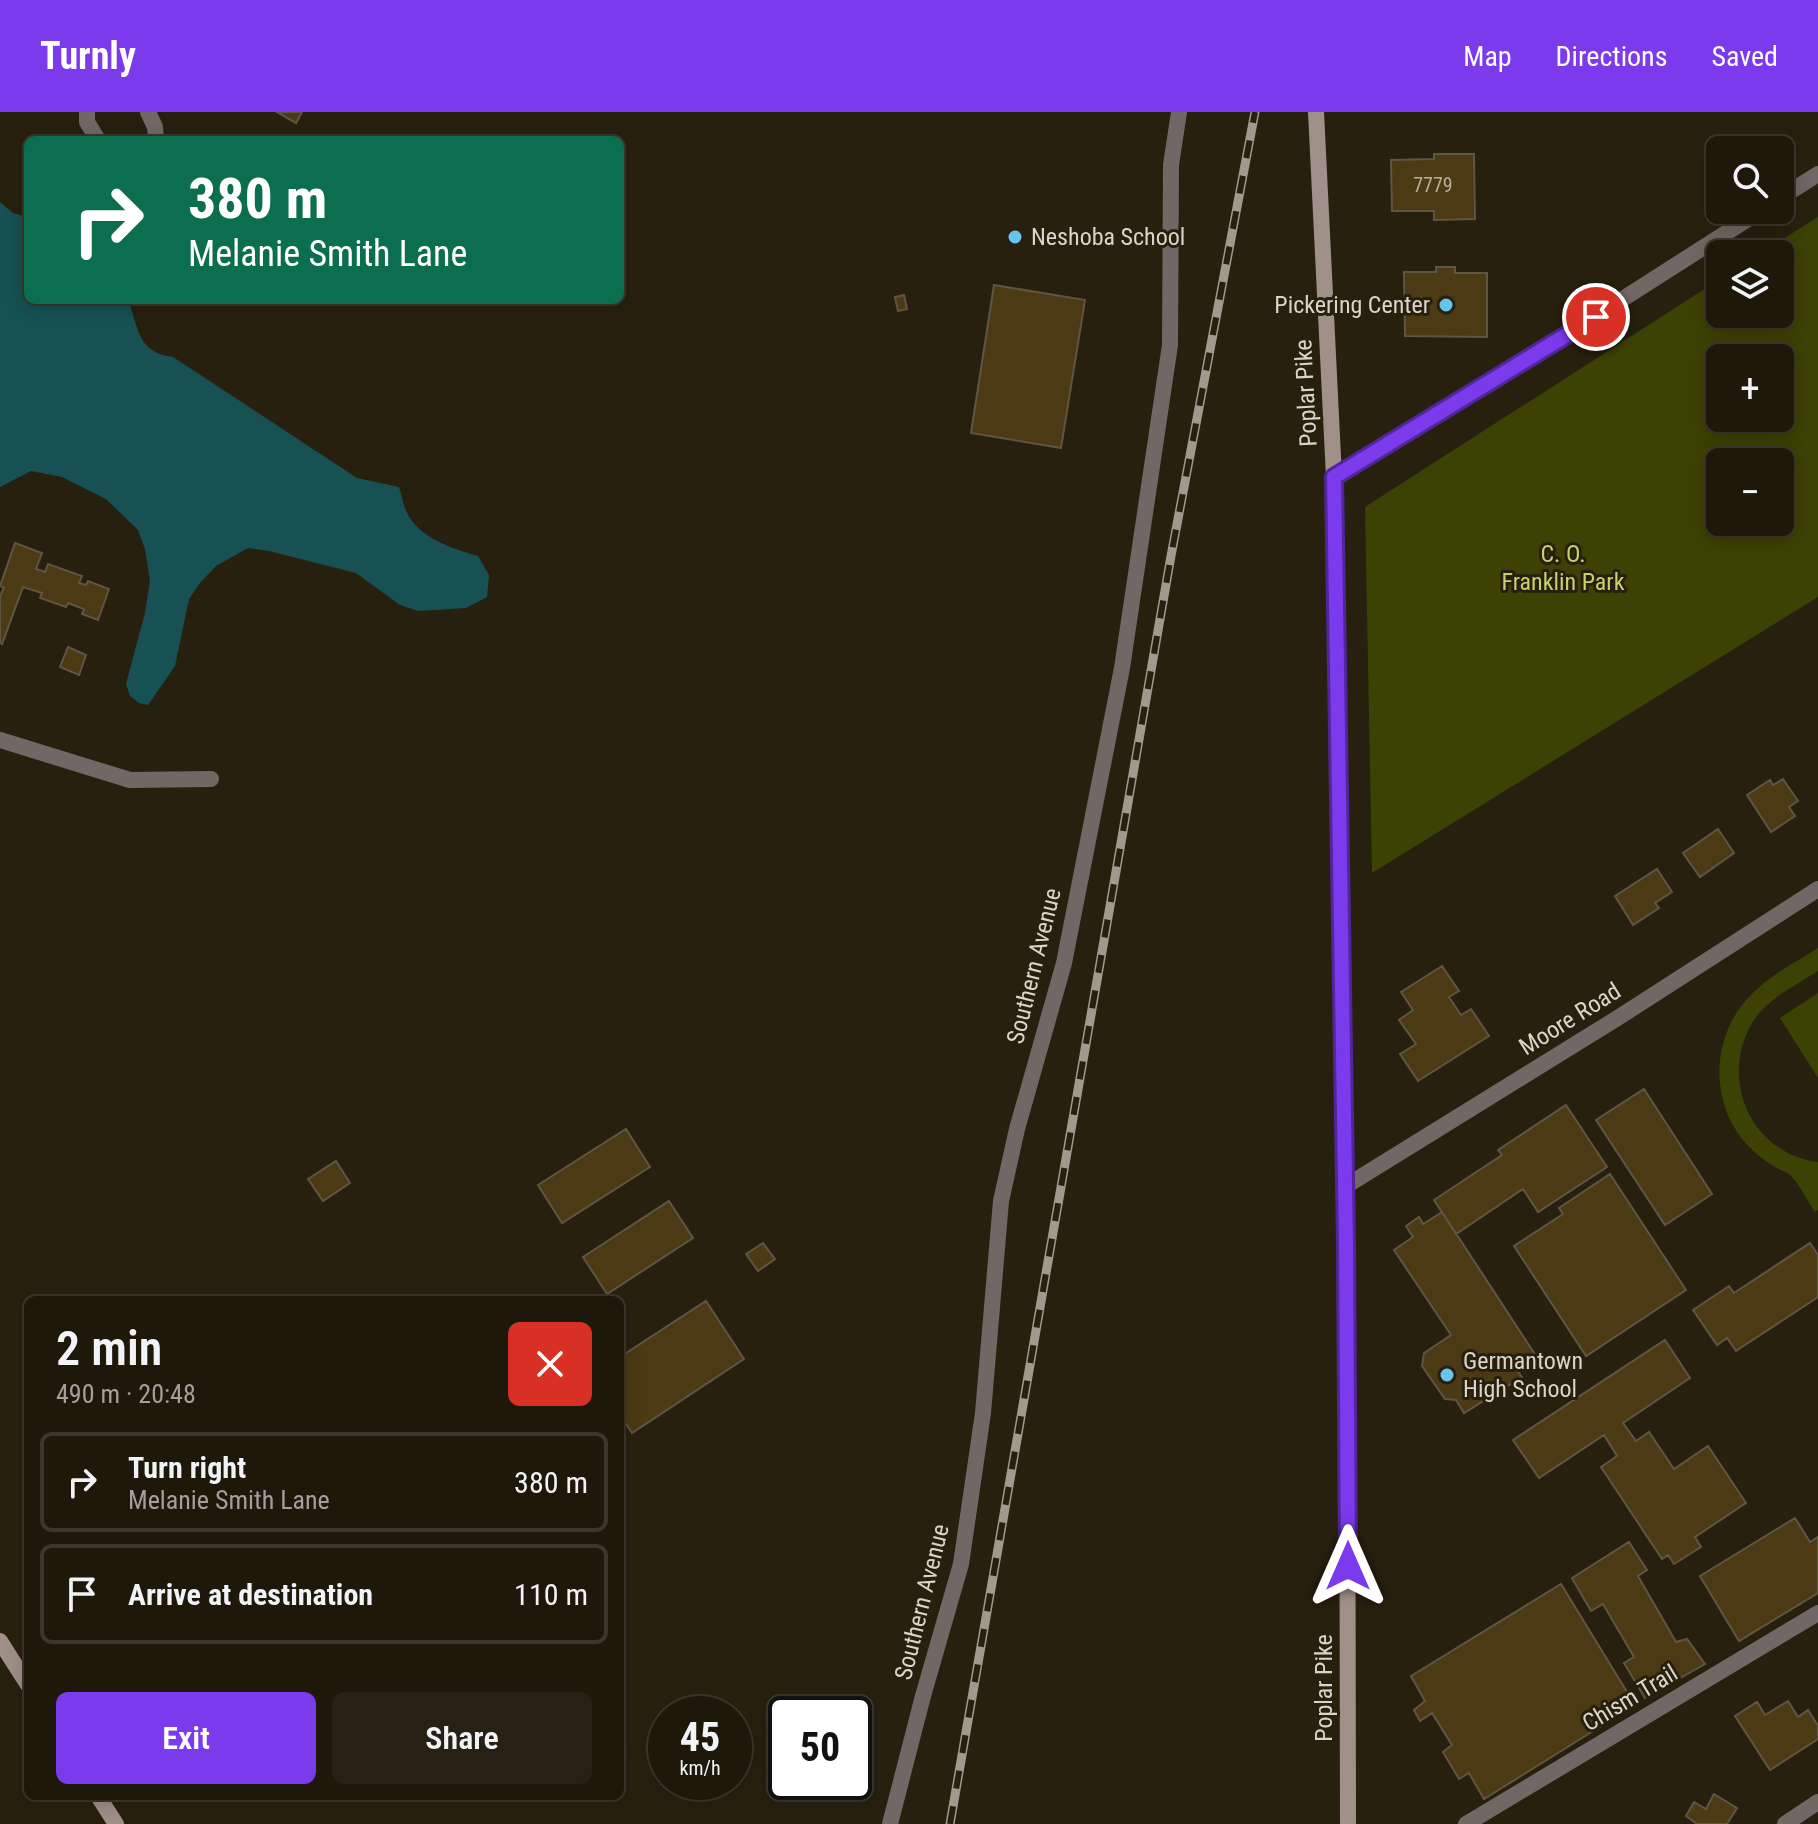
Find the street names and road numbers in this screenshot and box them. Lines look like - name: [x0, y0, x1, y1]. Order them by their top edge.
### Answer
- street label: Poplar Pike: [1289, 339, 1323, 447]
- street label: Southern Avenue: [1001, 885, 1067, 1047]
- street label: Moore Road: [1514, 977, 1626, 1061]
- street label: Southern Avenue: [889, 1521, 955, 1683]
- street label: Poplar Pike: [1310, 1634, 1338, 1742]
- street label: Chism Trail: [1577, 1659, 1683, 1737]

